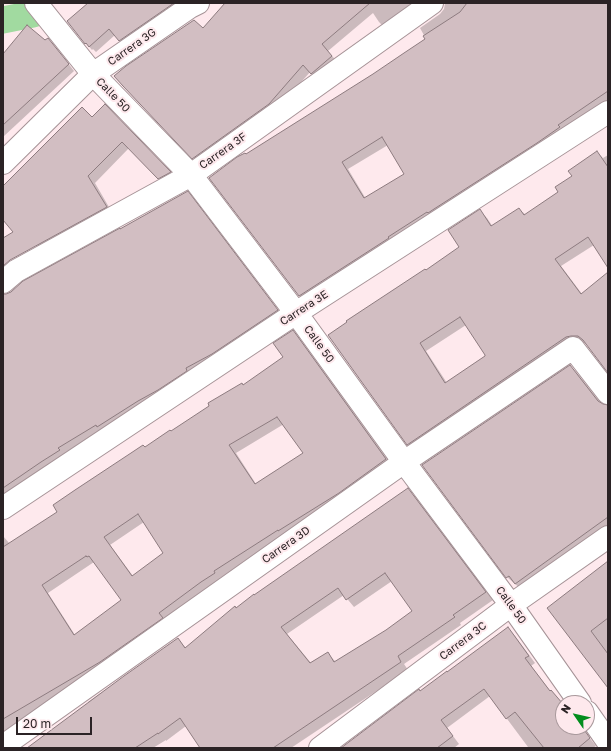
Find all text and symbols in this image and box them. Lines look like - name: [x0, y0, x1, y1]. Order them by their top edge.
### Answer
- street label: Carrera 3G: [105, 26, 159, 68]
- street label: Calle 50: [93, 75, 133, 115]
- street label: Carrera 3F: [197, 130, 249, 172]
- street label: Carrera 3E: [277, 288, 331, 328]
- street label: Calle 50: [301, 323, 337, 365]
- street label: Carrera 3D: [259, 524, 313, 566]
- street label: Calle 50: [493, 584, 529, 626]
- street label: Carrera 3C: [437, 619, 489, 663]
- north arrow: [555, 695, 595, 735]
- text: N: [558, 701, 573, 716]
- scale bar: [18, 709, 94, 735]
- text: 20 m: [23, 716, 51, 731]

